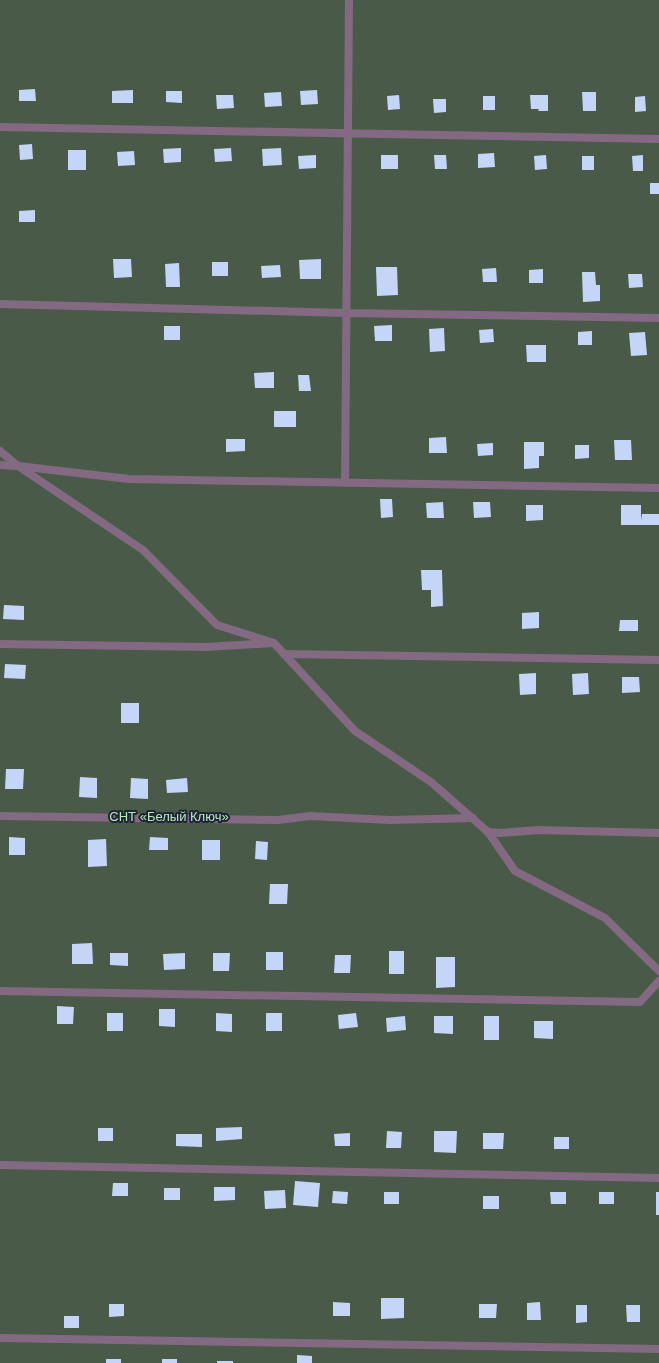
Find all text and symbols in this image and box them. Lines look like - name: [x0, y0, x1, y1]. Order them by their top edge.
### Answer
- park label: СНТ «Белый Ключ»: [109, 809, 229, 824]

